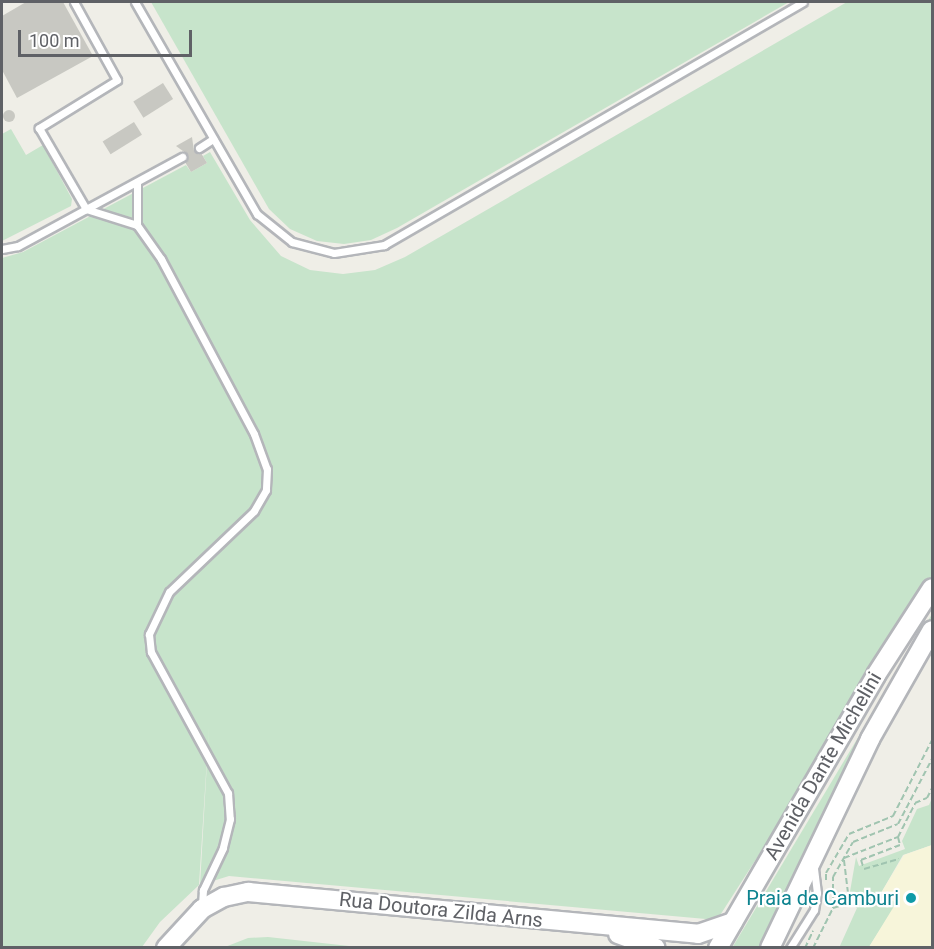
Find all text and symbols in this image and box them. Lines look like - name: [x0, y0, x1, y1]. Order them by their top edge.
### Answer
- scale bar: [21, 18, 195, 56]
- text: 100 m: [29, 30, 80, 51]
- street label: Avenida Dante Michelini: [759, 668, 887, 864]
- place label: Praia de Camburi: [746, 886, 899, 910]
- street label: Rua Doutora Zilda Arns: [338, 887, 544, 933]
- marker: Praia de Camburi: [904, 891, 918, 905]

